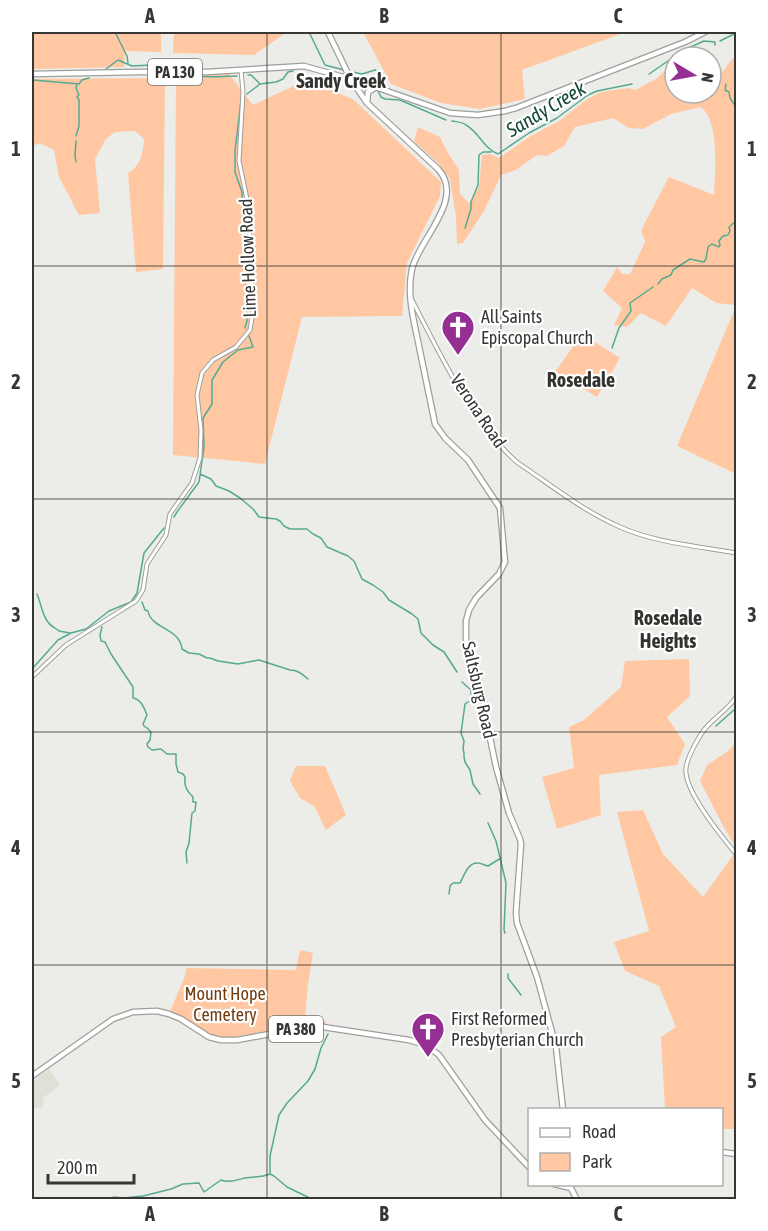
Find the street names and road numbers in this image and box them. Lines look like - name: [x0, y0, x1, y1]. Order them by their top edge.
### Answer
- road number: PA 130: [148, 59, 202, 85]
- street label: Lime Hollow Road: [235, 198, 260, 318]
- street label: Verona Road: [446, 370, 511, 451]
- street label: Saltsburg Road: [458, 639, 501, 740]
- road number: PA 380: [269, 1016, 323, 1042]

